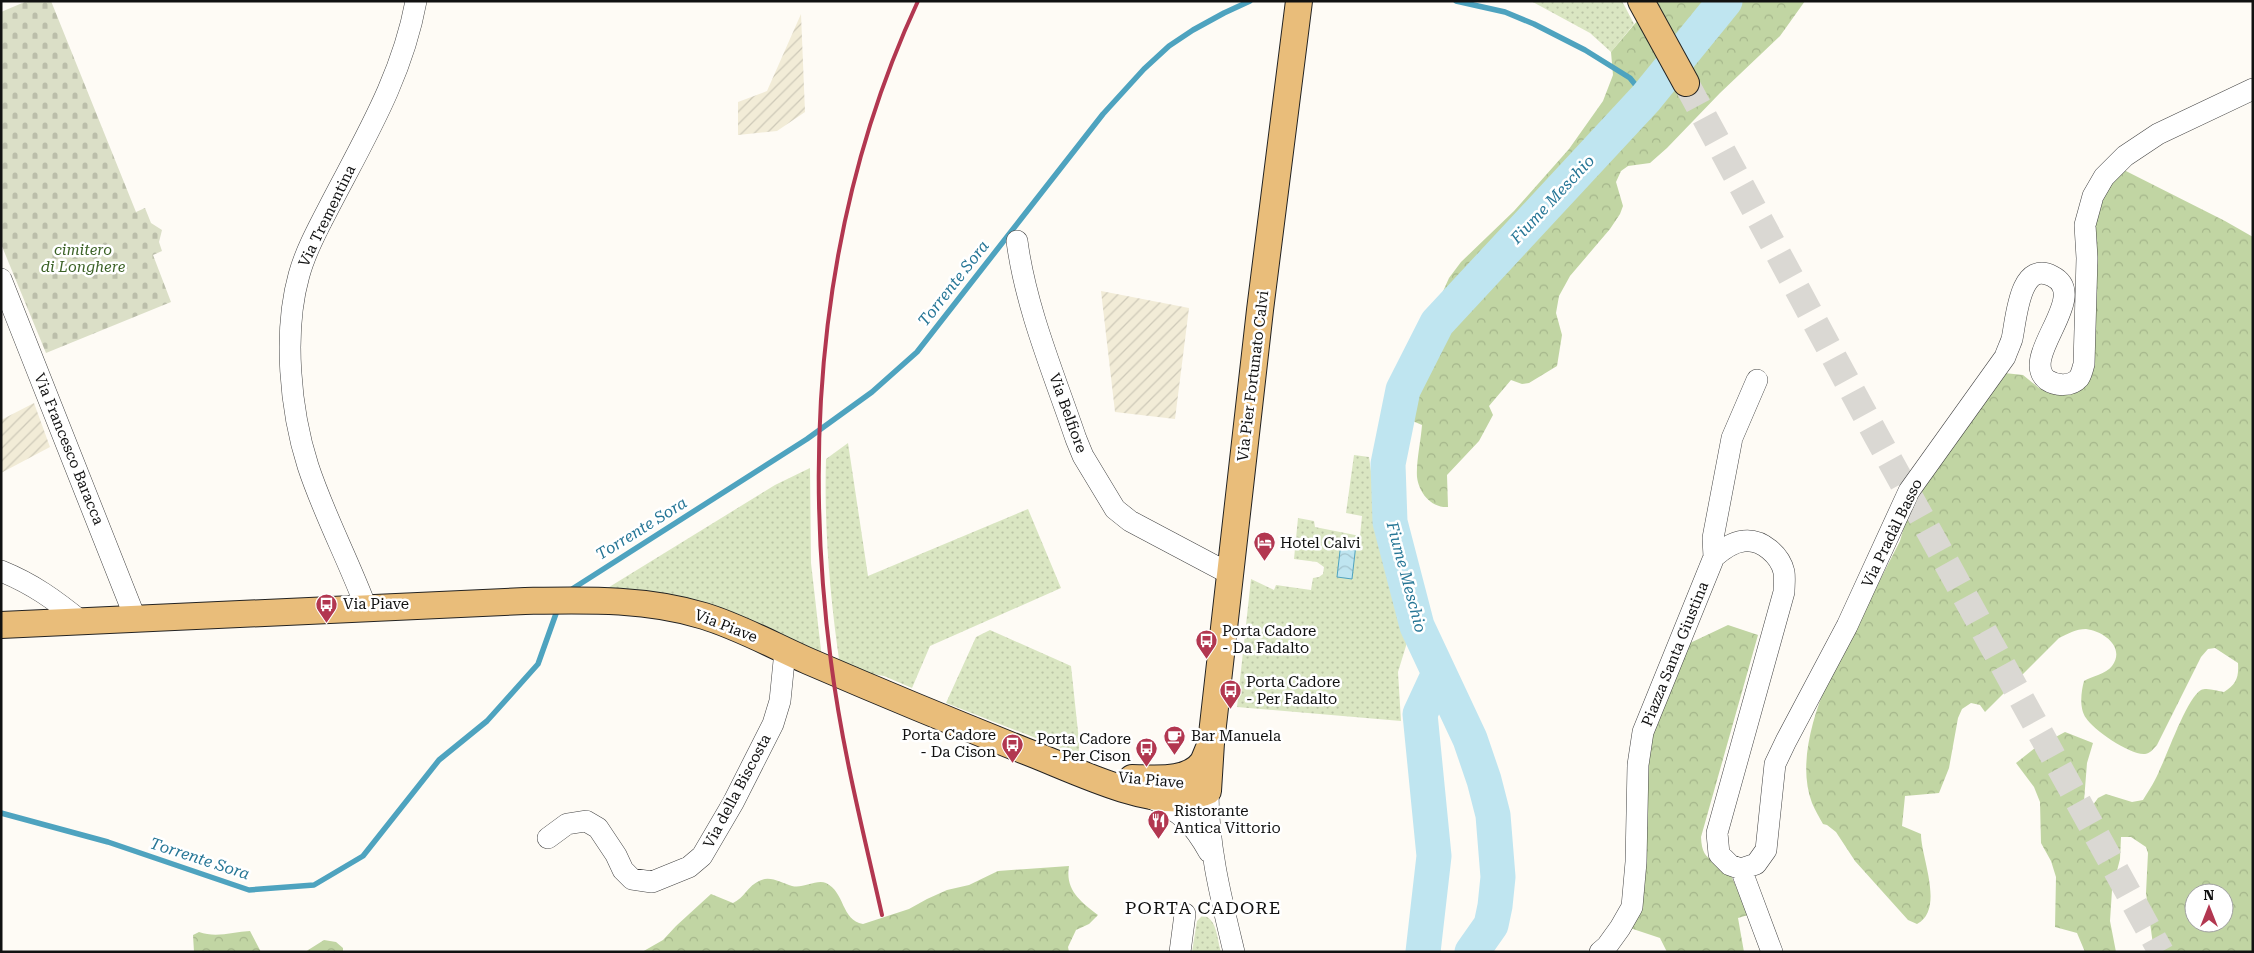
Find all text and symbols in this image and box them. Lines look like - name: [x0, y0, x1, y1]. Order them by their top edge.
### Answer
- water label: Fiume Meschio: [1506, 151, 1598, 248]
- street label: Via Trementina: [295, 162, 359, 270]
- water label: Torrente Sora: [914, 236, 993, 330]
- park label: cimitero di Longhere: [41, 241, 126, 276]
- street label: Via Pier Fortunato Calvi: [1234, 289, 1272, 462]
- street label: Via Francesco Baracca: [30, 371, 108, 527]
- street label: Via Belfiore: [1045, 371, 1091, 455]
- street label: Via Pradàl Basso: [1858, 476, 1926, 590]
- water label: Torrente Sora: [592, 493, 691, 564]
- water label: Fiume Meschio: [1382, 519, 1430, 635]
- hotel icon: Hotel Calvi: [1252, 531, 1276, 562]
- place label: Hotel Calvi: [1280, 534, 1361, 552]
- street label: Piazza Santa Giustina: [1638, 579, 1712, 729]
- bus stop icon: Via Piave: [315, 592, 339, 623]
- place label: Via Piave: [343, 595, 409, 613]
- street label: Via Piave: [692, 606, 760, 646]
- place label: Porta Cadore - Da Fadalto: [1222, 622, 1316, 657]
- bus stop icon: Porta Cadore - Da Fadalto: [1194, 628, 1218, 659]
- place label: Porta Cadore - Per Fadalto: [1246, 673, 1340, 708]
- bus stop icon: Porta Cadore - Per Fadalto: [1218, 679, 1242, 710]
- cafe icon: Bar Manuela: [1163, 724, 1187, 755]
- place label: Porta Cadore - Da Cison: [902, 726, 996, 761]
- place label: Bar Manuela: [1191, 727, 1281, 745]
- place label: Porta Cadore - Per Cison: [1037, 730, 1131, 765]
- street label: Via della Biscosta: [699, 731, 775, 851]
- bus stop icon: Porta Cadore - Da Cison: [1000, 732, 1024, 763]
- bus stop icon: Porta Cadore - Per Cison: [1135, 736, 1159, 767]
- street label: Via Piave: [1117, 768, 1185, 792]
- place label: Ristorante Antica Vittorio: [1174, 802, 1281, 837]
- restaurant icon: Ristorante Antica Vittorio: [1146, 808, 1170, 839]
- water label: Torrente Sora: [148, 833, 252, 884]
- north arrow: [2184, 883, 2234, 933]
- text: N: [2204, 887, 2215, 903]
- district label: PORTA CADORE: [1125, 897, 1281, 918]

